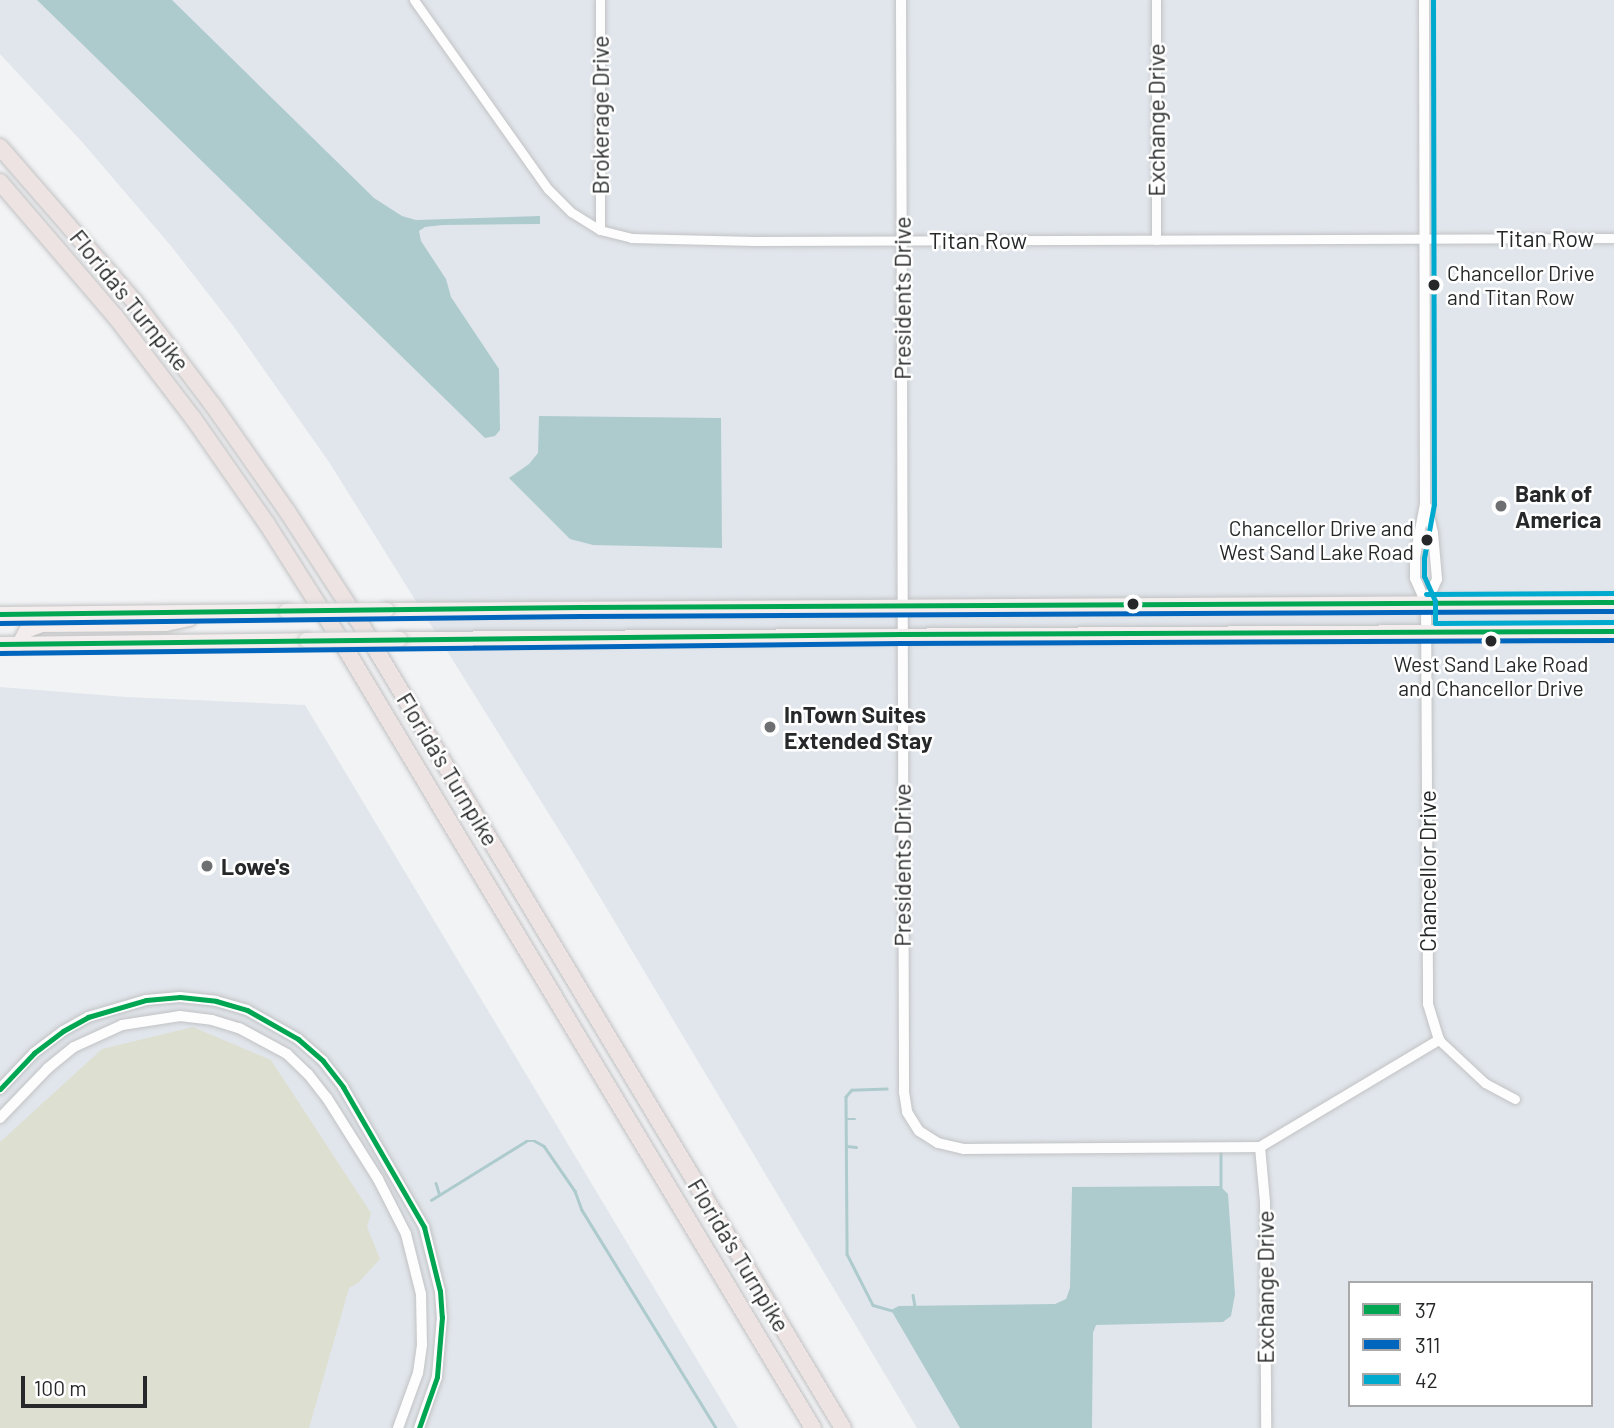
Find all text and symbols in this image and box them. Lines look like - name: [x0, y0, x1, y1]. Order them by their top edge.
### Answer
- street label: Brokerage Drive: [586, 35, 614, 195]
- street label: Exchange Drive: [1142, 43, 1170, 197]
- street label: Presidents Drive: [888, 216, 916, 380]
- street label: Florida's Turnpike: [65, 224, 195, 376]
- street label: Titan Row: [1496, 224, 1594, 252]
- street label: Titan Row: [929, 226, 1027, 254]
- place label: Chancellor Drive and Titan Row: [1447, 260, 1595, 310]
- marker: Chancellor Drive and Titan Row: [1427, 278, 1441, 292]
- place label: Bank of America: [1515, 479, 1601, 533]
- marker: Bank of America: [1493, 498, 1509, 514]
- place label: Chancellor Drive and West Sand Lake Road: [1219, 515, 1414, 565]
- marker: Chancellor Drive and West Sand Lake Road: [1420, 533, 1434, 547]
- unlabelled marker: [1126, 597, 1140, 611]
- marker: West Sand Lake Road and Chancellor Drive: [1484, 634, 1498, 648]
- place label: West Sand Lake Road and Chancellor Drive: [1394, 651, 1588, 701]
- street label: Florida's Turnpike: [391, 687, 505, 851]
- place label: InTown Suites Extended Stay: [784, 700, 932, 754]
- marker: InTown Suites Extended Stay: [762, 719, 778, 735]
- street label: Presidents Drive: [888, 783, 916, 947]
- street label: Chancellor Drive: [1413, 790, 1441, 952]
- place label: Lowe's: [221, 852, 290, 880]
- marker: Lowe's: [199, 858, 215, 874]
- street label: Florida's Turnpike: [682, 1173, 796, 1337]
- street label: Exchange Drive: [1251, 1210, 1279, 1364]
- legend: [1348, 1281, 1593, 1407]
- text: 37: [1415, 1297, 1436, 1322]
- text: 311: [1415, 1332, 1440, 1357]
- scale bar: [24, 1362, 150, 1406]
- text: 42: [1415, 1367, 1438, 1392]
- text: 100 m: [34, 1375, 87, 1400]

